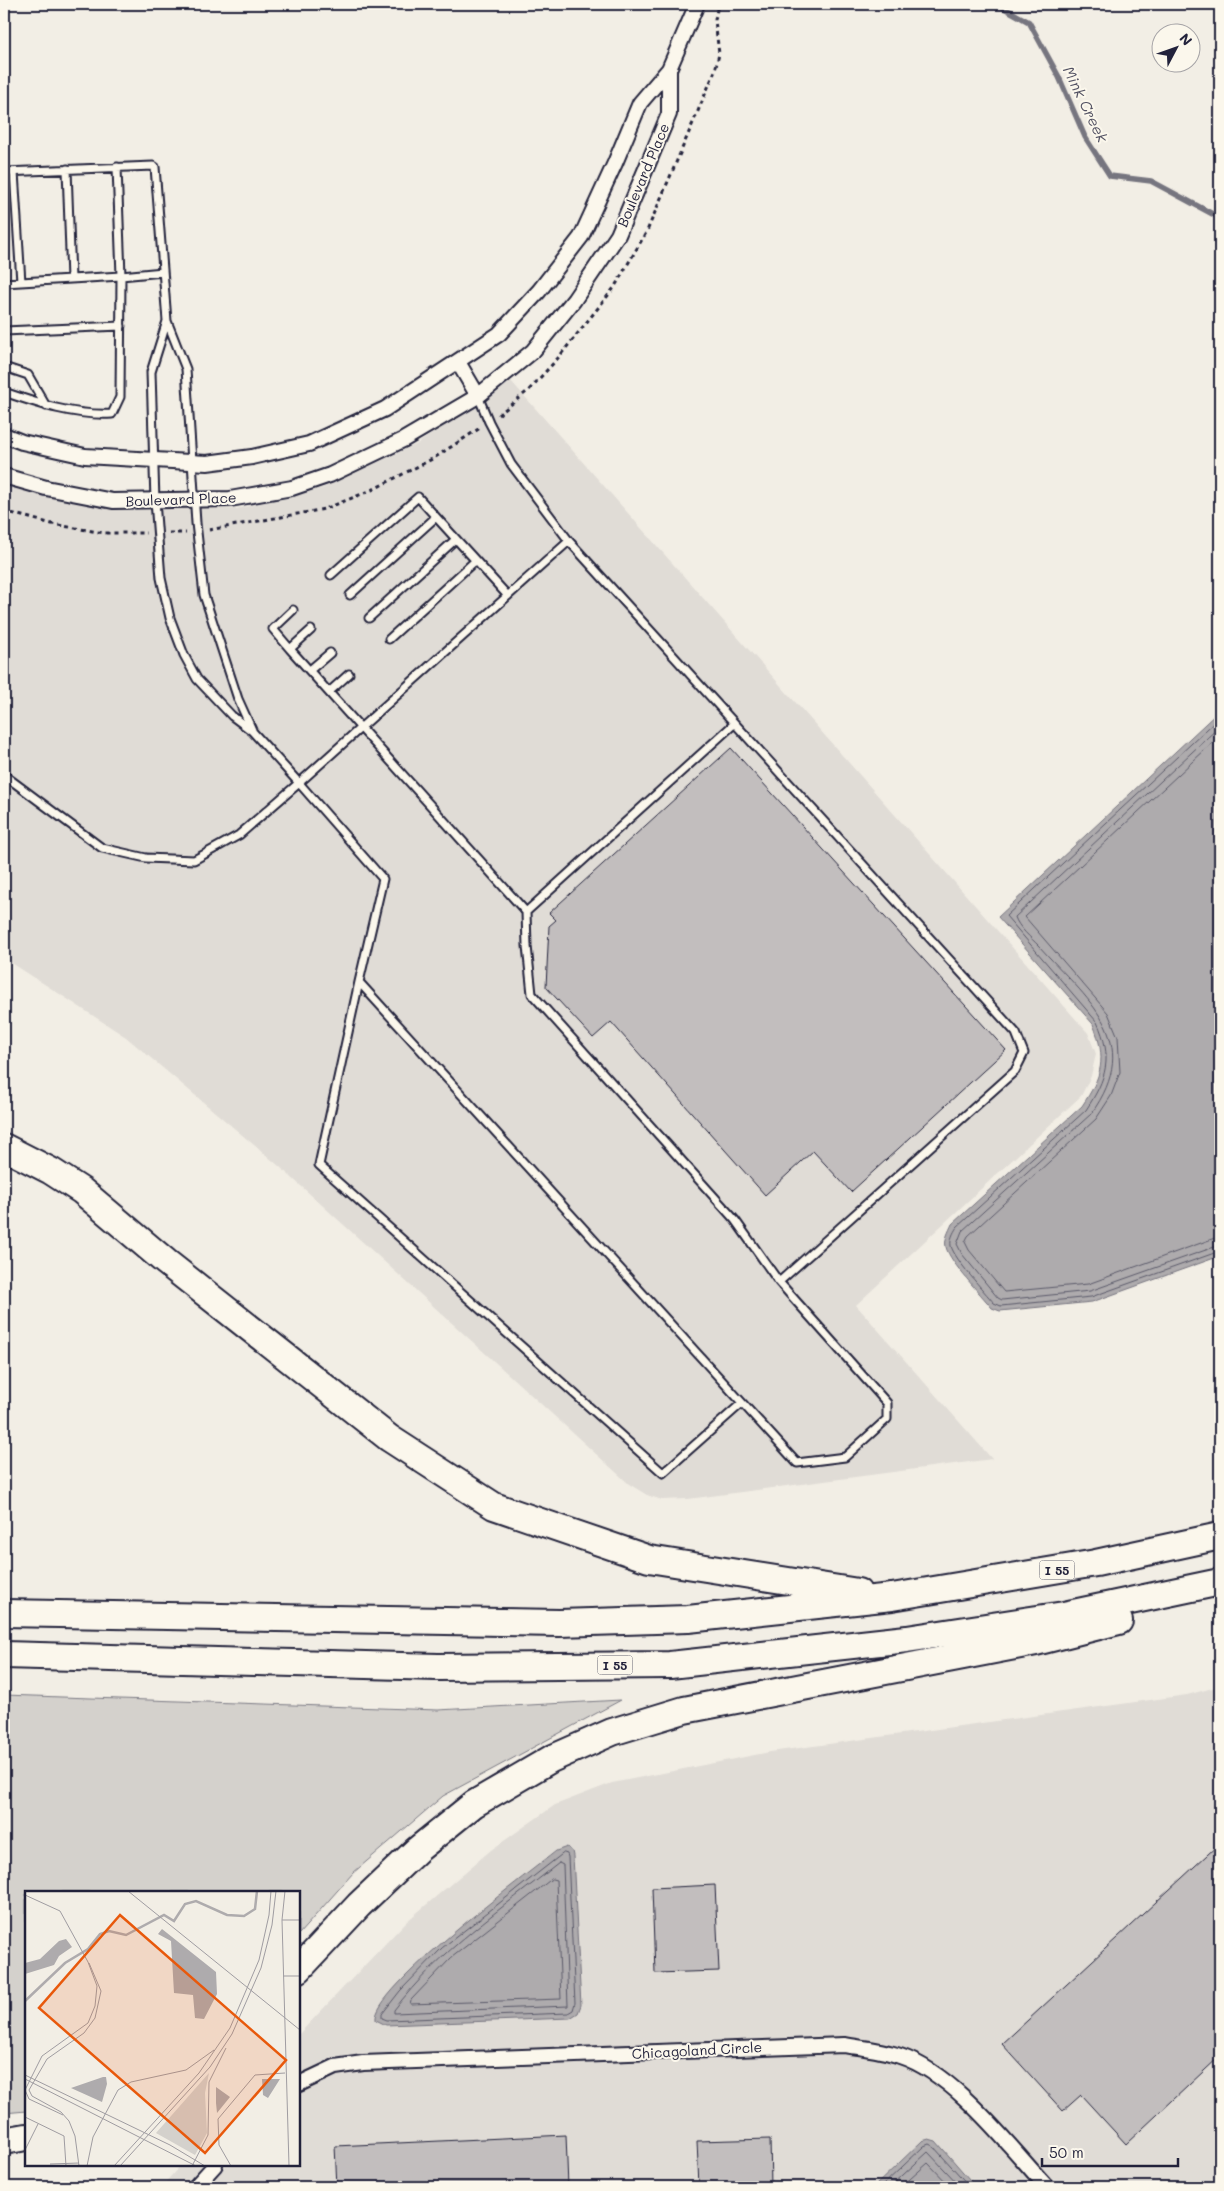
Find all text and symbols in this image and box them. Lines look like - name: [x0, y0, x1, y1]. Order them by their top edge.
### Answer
- north arrow: [1152, 22, 1202, 72]
- text: N: [1176, 29, 1197, 49]
- water label: Mink Creek: [1059, 63, 1113, 146]
- street label: Boulevard Place: [613, 120, 673, 230]
- street label: Boulevard Place: [125, 488, 237, 510]
- road number: I 55: [1040, 1560, 1074, 1580]
- road number: I 55: [598, 1656, 632, 1674]
- inset map: [25, 1891, 300, 2166]
- street label: Chicagoland Circle: [631, 2037, 763, 2063]
- scale bar: [1042, 2136, 1178, 2168]
- text: 50 m: [1049, 2142, 1084, 2162]

